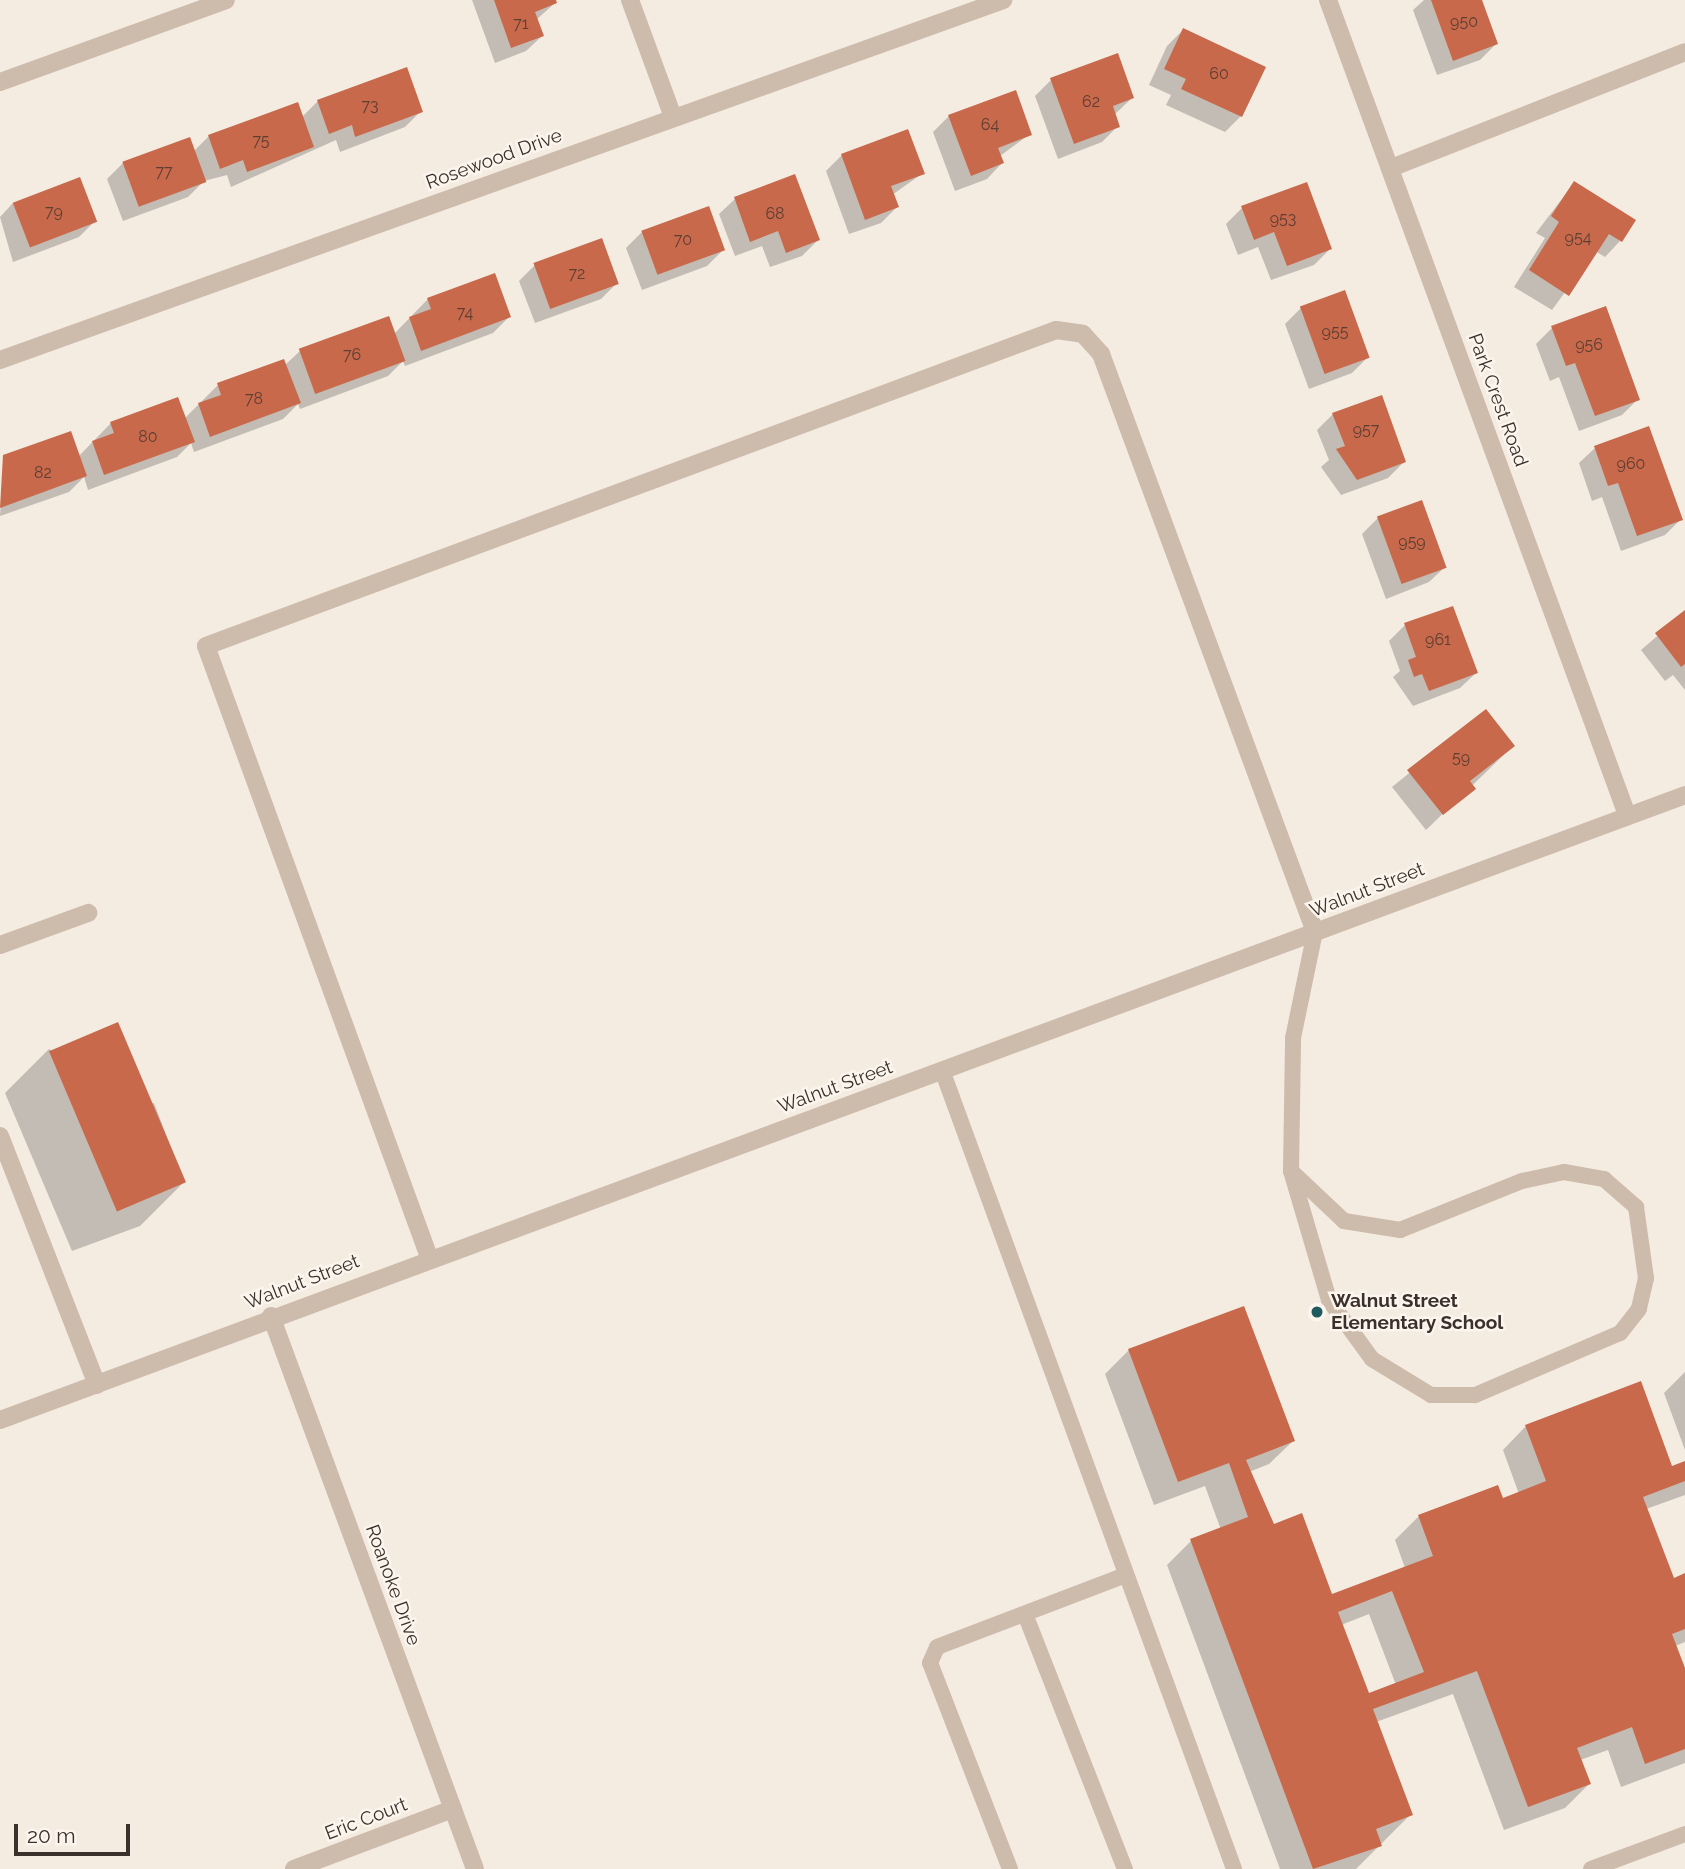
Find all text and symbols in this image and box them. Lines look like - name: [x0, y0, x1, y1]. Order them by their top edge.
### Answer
- house number: 950: [1450, 12, 1478, 32]
- house number: 71: [513, 14, 529, 34]
- house number: 60: [1209, 64, 1229, 84]
- house number: 62: [1082, 92, 1100, 112]
- house number: 73: [361, 96, 379, 116]
- house number: 64: [981, 115, 999, 135]
- street label: Rosewood Drive: [423, 124, 565, 194]
- house number: 75: [252, 131, 270, 151]
- house number: 77: [155, 162, 173, 182]
- house number: 79: [45, 202, 63, 222]
- house number: 68: [765, 204, 785, 224]
- house number: 953: [1270, 209, 1296, 229]
- house number: 954: [1565, 228, 1591, 248]
- house number: 70: [674, 230, 692, 250]
- house number: 72: [569, 264, 585, 284]
- house number: 74: [457, 303, 473, 323]
- house number: 955: [1322, 322, 1348, 342]
- street label: Park Crest Road: [1463, 330, 1533, 470]
- house number: 956: [1575, 335, 1603, 355]
- house number: 76: [343, 345, 361, 365]
- house number: 78: [245, 389, 263, 409]
- house number: 957: [1353, 420, 1379, 440]
- house number: 80: [138, 427, 158, 447]
- house number: 960: [1617, 454, 1645, 474]
- house number: 82: [34, 463, 52, 483]
- house number: 959: [1398, 532, 1426, 552]
- house number: 961: [1425, 630, 1451, 650]
- house number: 59: [1452, 748, 1470, 768]
- street label: Walnut Street: [1307, 858, 1427, 922]
- street label: Walnut Street: [774, 1056, 896, 1118]
- street label: Walnut Street: [242, 1250, 362, 1314]
- place label: Walnut Street Elementary School: [1331, 1290, 1504, 1334]
- marker: Walnut Street Elementary School: [1309, 1304, 1325, 1320]
- street label: Roanoke Drive: [361, 1521, 425, 1649]
- street label: Eric Court: [322, 1793, 410, 1845]
- scale bar: [18, 1810, 133, 1854]
- text: 20 m: [27, 1823, 75, 1848]

